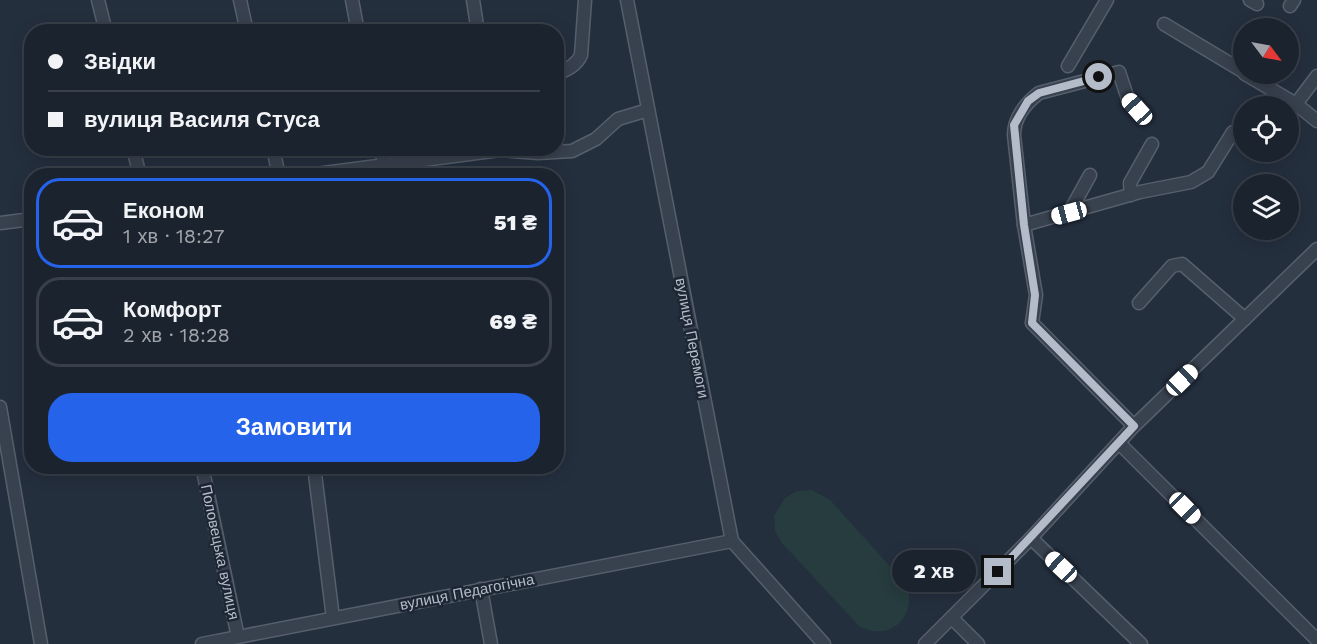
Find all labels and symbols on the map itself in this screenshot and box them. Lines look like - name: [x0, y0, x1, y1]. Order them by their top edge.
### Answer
- north arrow: [1233, 18, 1299, 84]
- route start: [1085, 63, 1112, 90]
- car: [1118, 90, 1156, 128]
- car: [1049, 200, 1089, 226]
- street label: вулиця Перемоги: [672, 276, 712, 400]
- car: [1163, 361, 1201, 399]
- street label: Половецька вулиця: [197, 483, 243, 621]
- car: [1166, 489, 1204, 527]
- car: [1042, 548, 1080, 586]
- callout: 2 хв: [893, 551, 977, 593]
- route end: [984, 558, 1011, 585]
- street label: вулиця Педагогічна: [398, 570, 536, 614]

